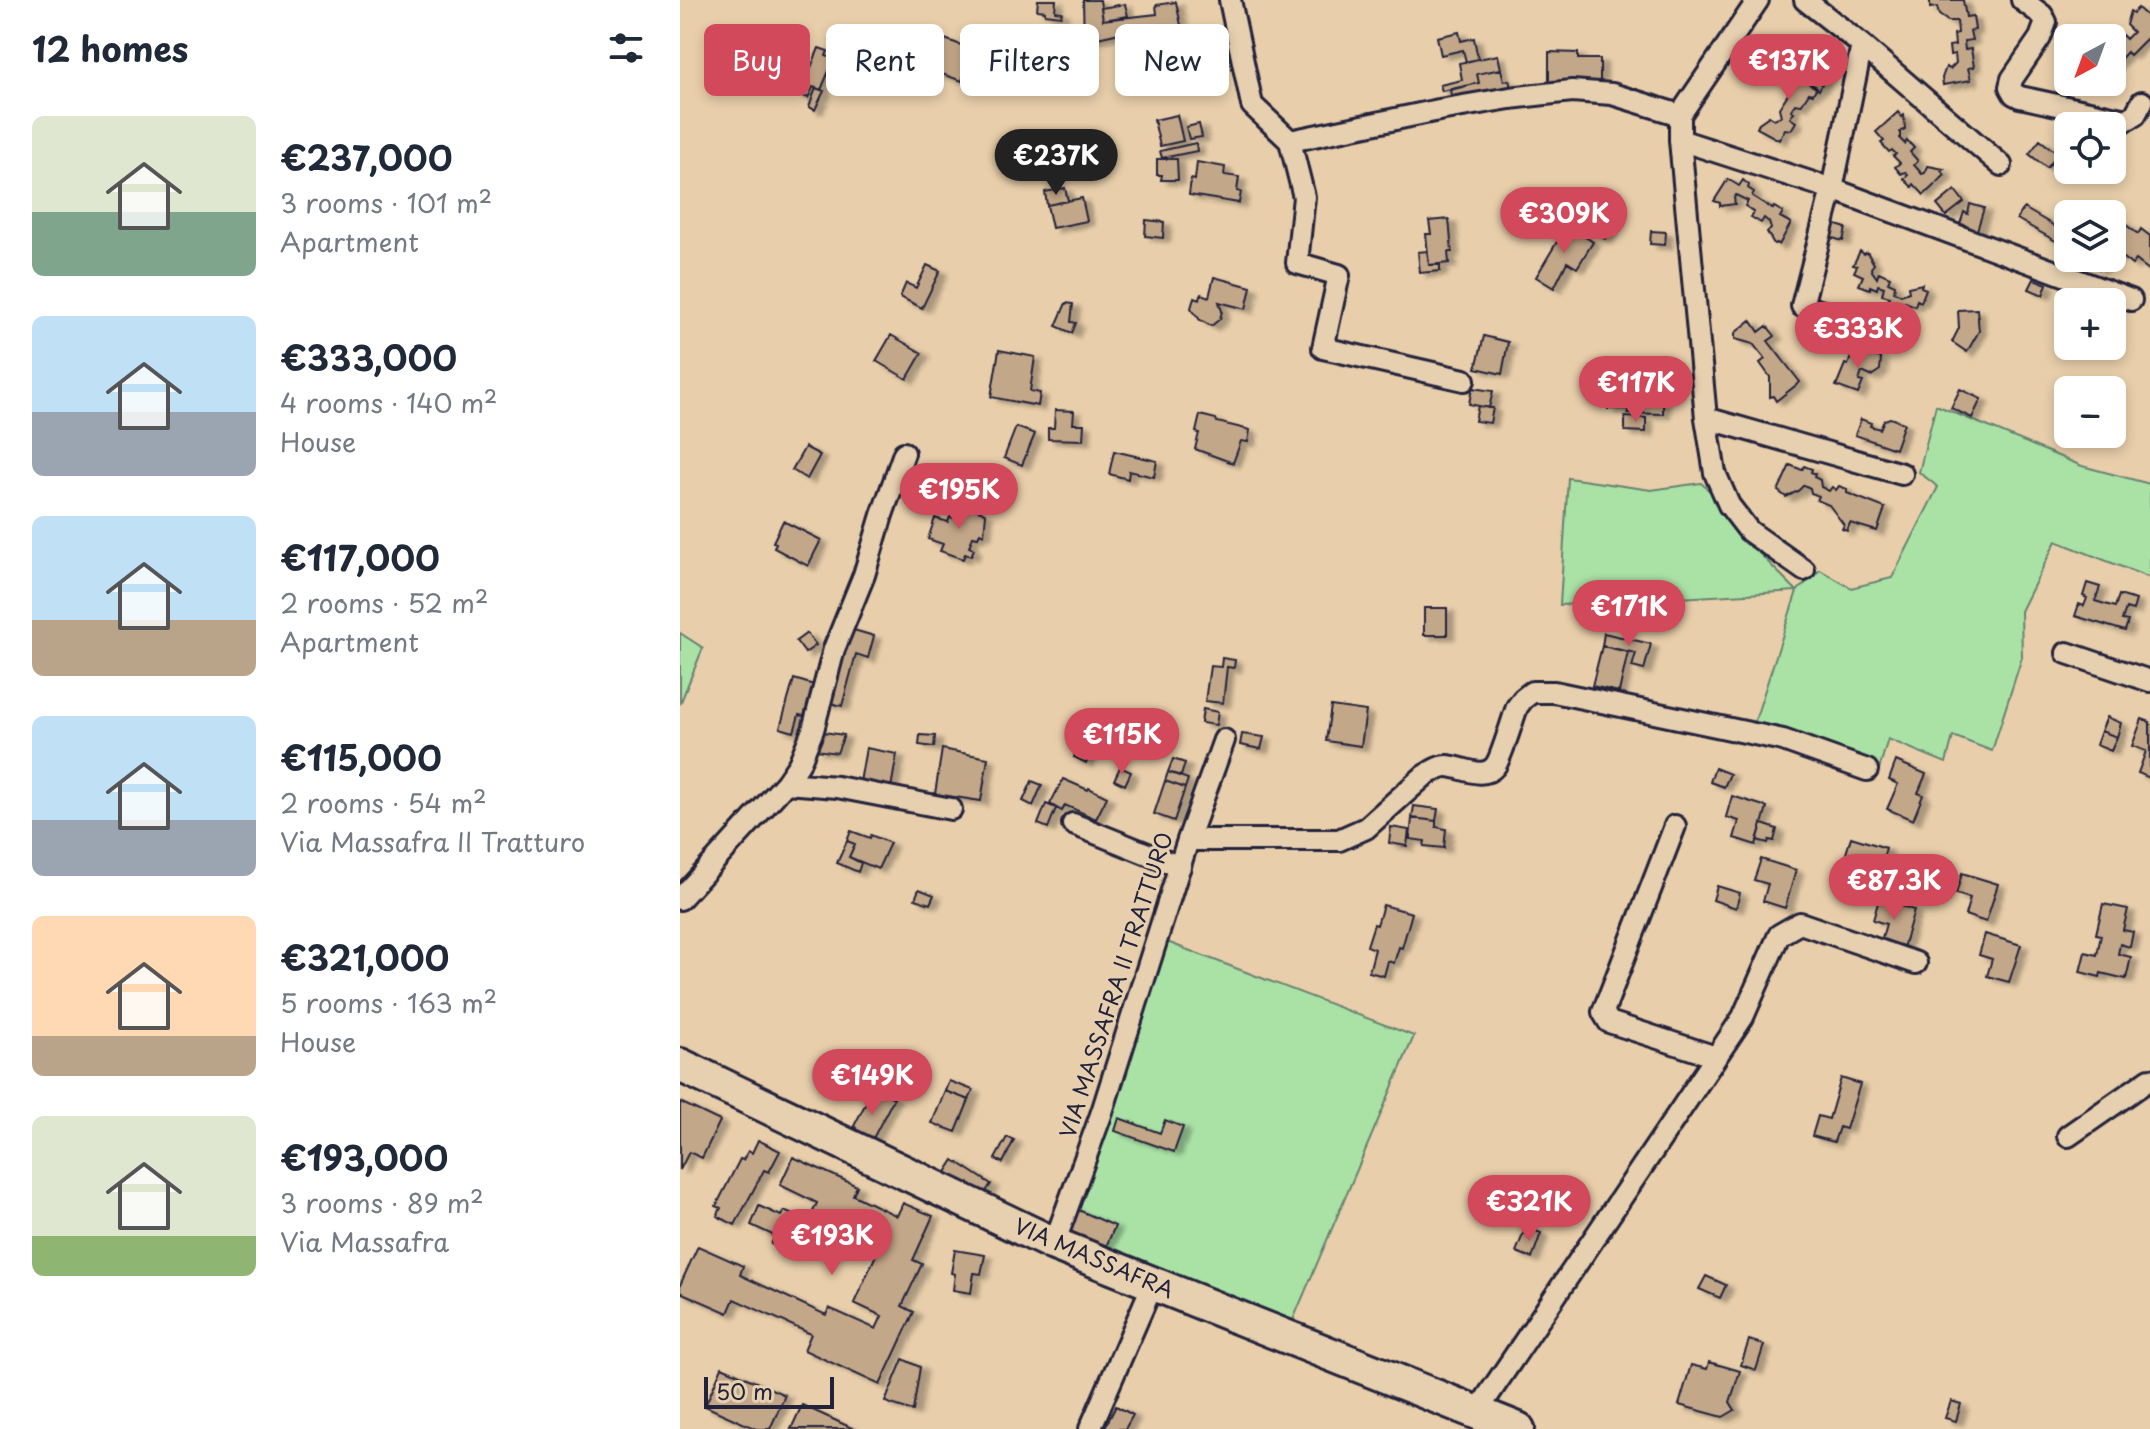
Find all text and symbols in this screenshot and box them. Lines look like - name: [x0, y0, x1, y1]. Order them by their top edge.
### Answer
- text: 12 homes: [32, 22, 188, 74]
- chip: Buy: [704, 24, 810, 96]
- chip: Rent: [826, 24, 944, 96]
- chip: Filters: [960, 24, 1099, 96]
- chip: New: [1115, 24, 1229, 96]
- north arrow: [2054, 24, 2126, 96]
- map controls: [2054, 24, 2126, 448]
- icon: filters: [604, 26, 648, 70]
- pin: €137K: [1733, 34, 1845, 102]
- text: €137K: [1748, 40, 1830, 79]
- button: locate: [2054, 112, 2126, 184]
- pin: €237K: [1000, 129, 1112, 197]
- text: €237,000: [280, 131, 452, 183]
- text: €237K: [1013, 135, 1099, 174]
- icon: home: [96, 148, 192, 244]
- text: 3 rooms · 101 m²: [280, 183, 492, 222]
- pin: €309K: [1508, 187, 1620, 255]
- text: €309K: [1518, 193, 1610, 232]
- button: layers: [2054, 200, 2126, 272]
- text: Apartment: [280, 222, 419, 261]
- button: +: [2054, 288, 2126, 360]
- pin: €333K: [1802, 302, 1914, 370]
- text: €333K: [1813, 308, 1903, 347]
- text: €333,000: [280, 331, 457, 383]
- icon: home: [96, 348, 192, 444]
- pin: €117K: [1580, 356, 1692, 424]
- text: €117K: [1597, 362, 1675, 401]
- button: −: [2054, 376, 2126, 448]
- text: 4 rooms · 140 m²: [280, 383, 498, 422]
- text: House: [280, 422, 356, 461]
- pin: €195K: [903, 463, 1015, 531]
- text: €195K: [918, 469, 1000, 508]
- text: €117,000: [280, 531, 440, 583]
- icon: home: [96, 548, 192, 644]
- pin: €171K: [1573, 580, 1685, 648]
- text: 2 rooms · 52 m²: [280, 583, 488, 622]
- text: €171K: [1590, 586, 1668, 625]
- text: Apartment: [280, 622, 419, 661]
- pin: €115K: [1066, 708, 1178, 776]
- text: €115K: [1082, 714, 1162, 753]
- text: €115,000: [280, 731, 442, 783]
- icon: home: [96, 748, 192, 844]
- text: 2 rooms · 54 m²: [280, 783, 487, 822]
- text: Via Massafra II Tratturo: [280, 822, 585, 861]
- street label: VIA MASSAFRA II TRATTURO: [1049, 827, 1180, 1142]
- pin: €87.3K: [1829, 854, 1959, 922]
- text: €87.3K: [1847, 860, 1941, 899]
- text: €321,000: [280, 931, 449, 983]
- icon: home: [96, 948, 192, 1044]
- text: 5 rooms · 163 m²: [280, 983, 497, 1022]
- text: House: [280, 1022, 356, 1061]
- pin: €149K: [816, 1049, 928, 1117]
- text: €149K: [830, 1055, 914, 1094]
- text: €193,000: [280, 1131, 448, 1183]
- icon: home: [96, 1148, 192, 1244]
- pin: €321K: [1473, 1175, 1585, 1243]
- text: €321K: [1486, 1181, 1572, 1220]
- text: 3 rooms · 89 m²: [280, 1183, 484, 1222]
- street label: VIA MASSAFRA: [1010, 1208, 1180, 1305]
- pin: €193K: [776, 1209, 888, 1277]
- text: €193K: [790, 1215, 874, 1254]
- text: Via Massafra: [280, 1222, 449, 1261]
- scale bar: [704, 1373, 834, 1409]
- text: 50 m: [716, 1374, 773, 1407]

